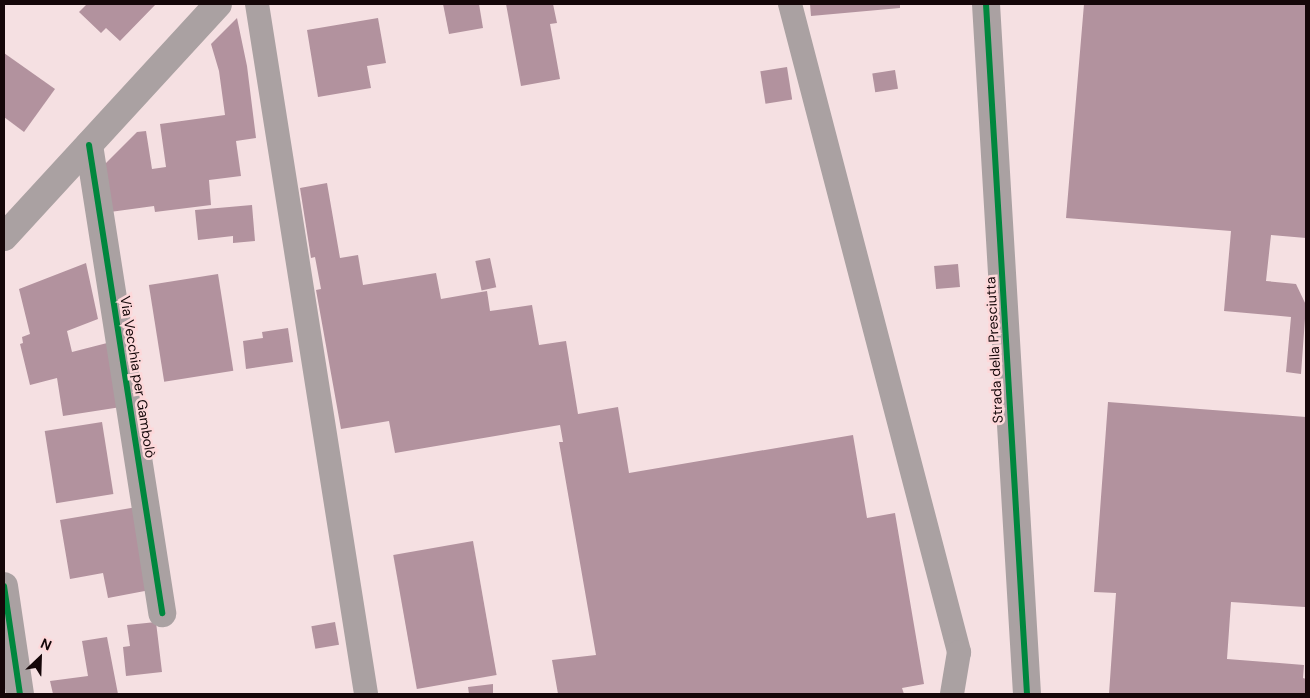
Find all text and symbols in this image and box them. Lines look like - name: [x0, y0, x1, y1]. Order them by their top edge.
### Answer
- street label: Strada della Presciutta: [982, 276, 1006, 424]
- street label: Via Vecchia per Gambolò: [117, 295, 159, 459]
- north arrow: [15, 633, 65, 683]
- text: N: [38, 634, 54, 655]

